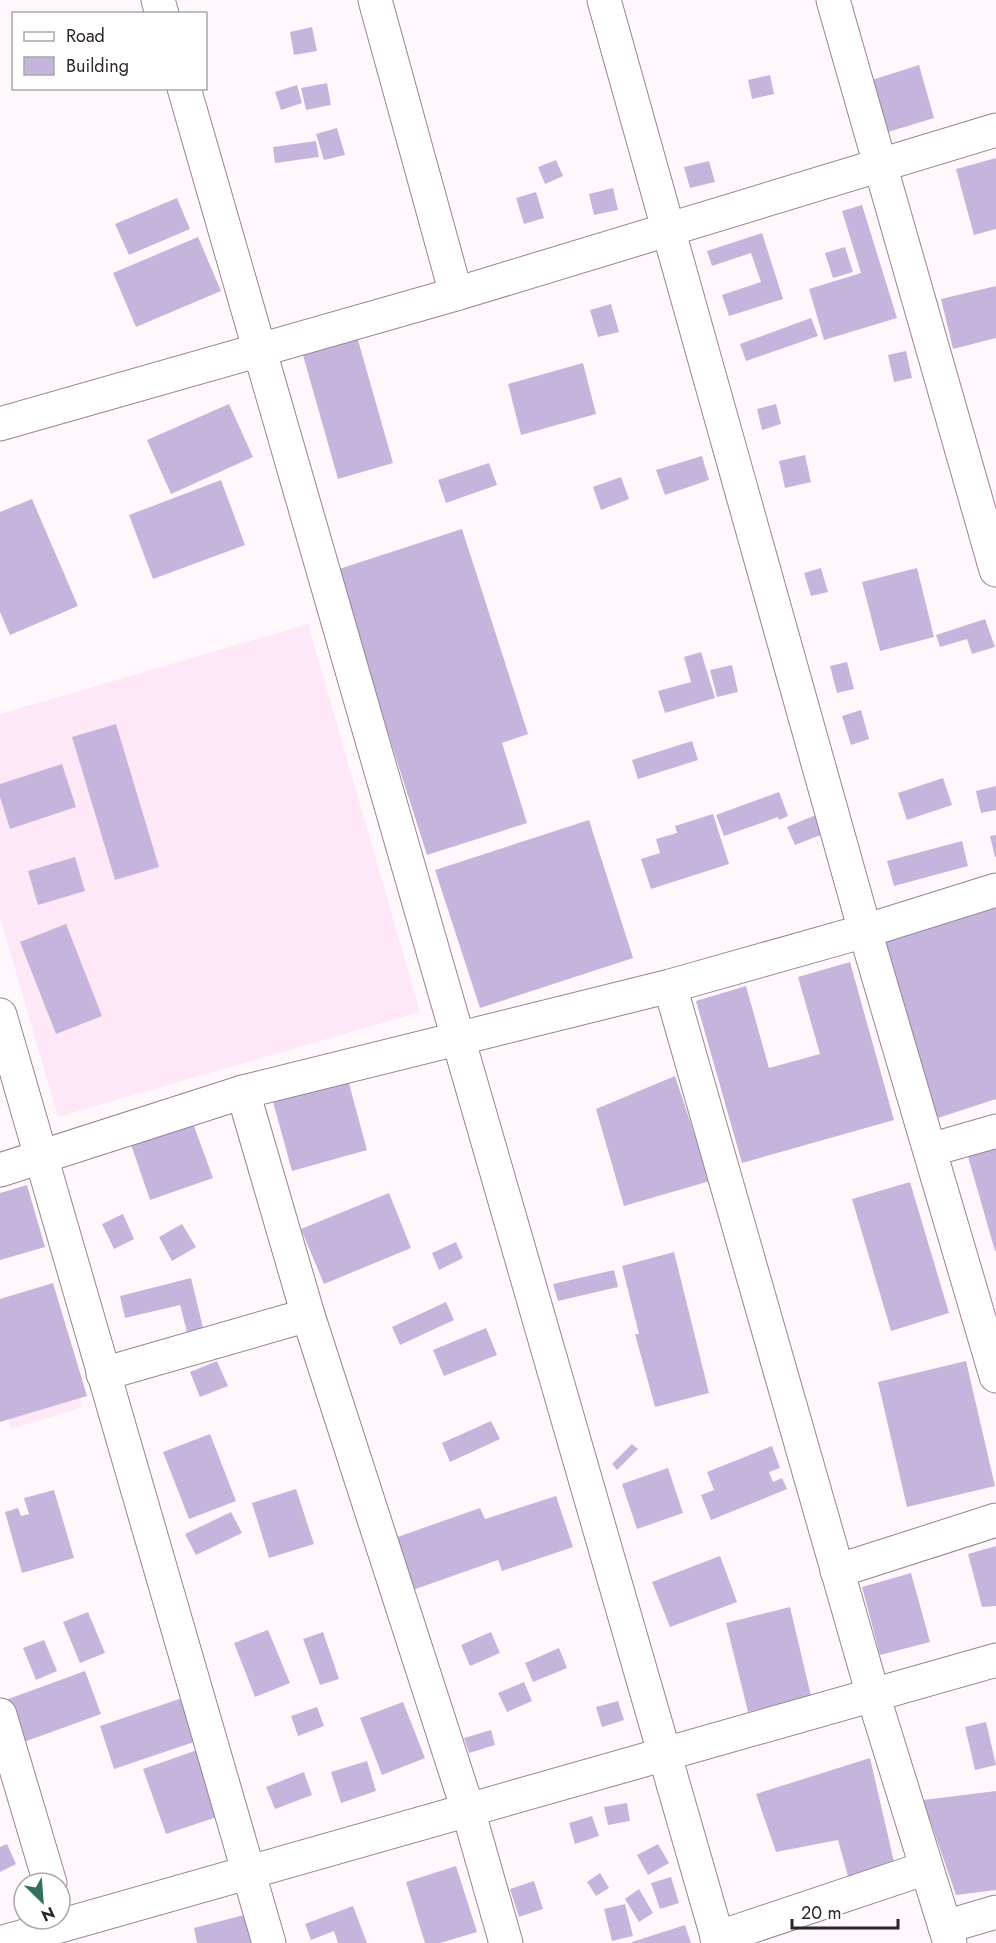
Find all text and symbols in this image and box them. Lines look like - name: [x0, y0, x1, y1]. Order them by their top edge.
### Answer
- legend: [12, 12, 207, 90]
- text: Road: [66, 23, 105, 49]
- text: Building: [66, 53, 129, 79]
- north arrow: [12, 1871, 72, 1931]
- scale bar: [792, 1892, 898, 1930]
- text: 20 m: [801, 1900, 841, 1926]
- text: N: [38, 1901, 59, 1927]

